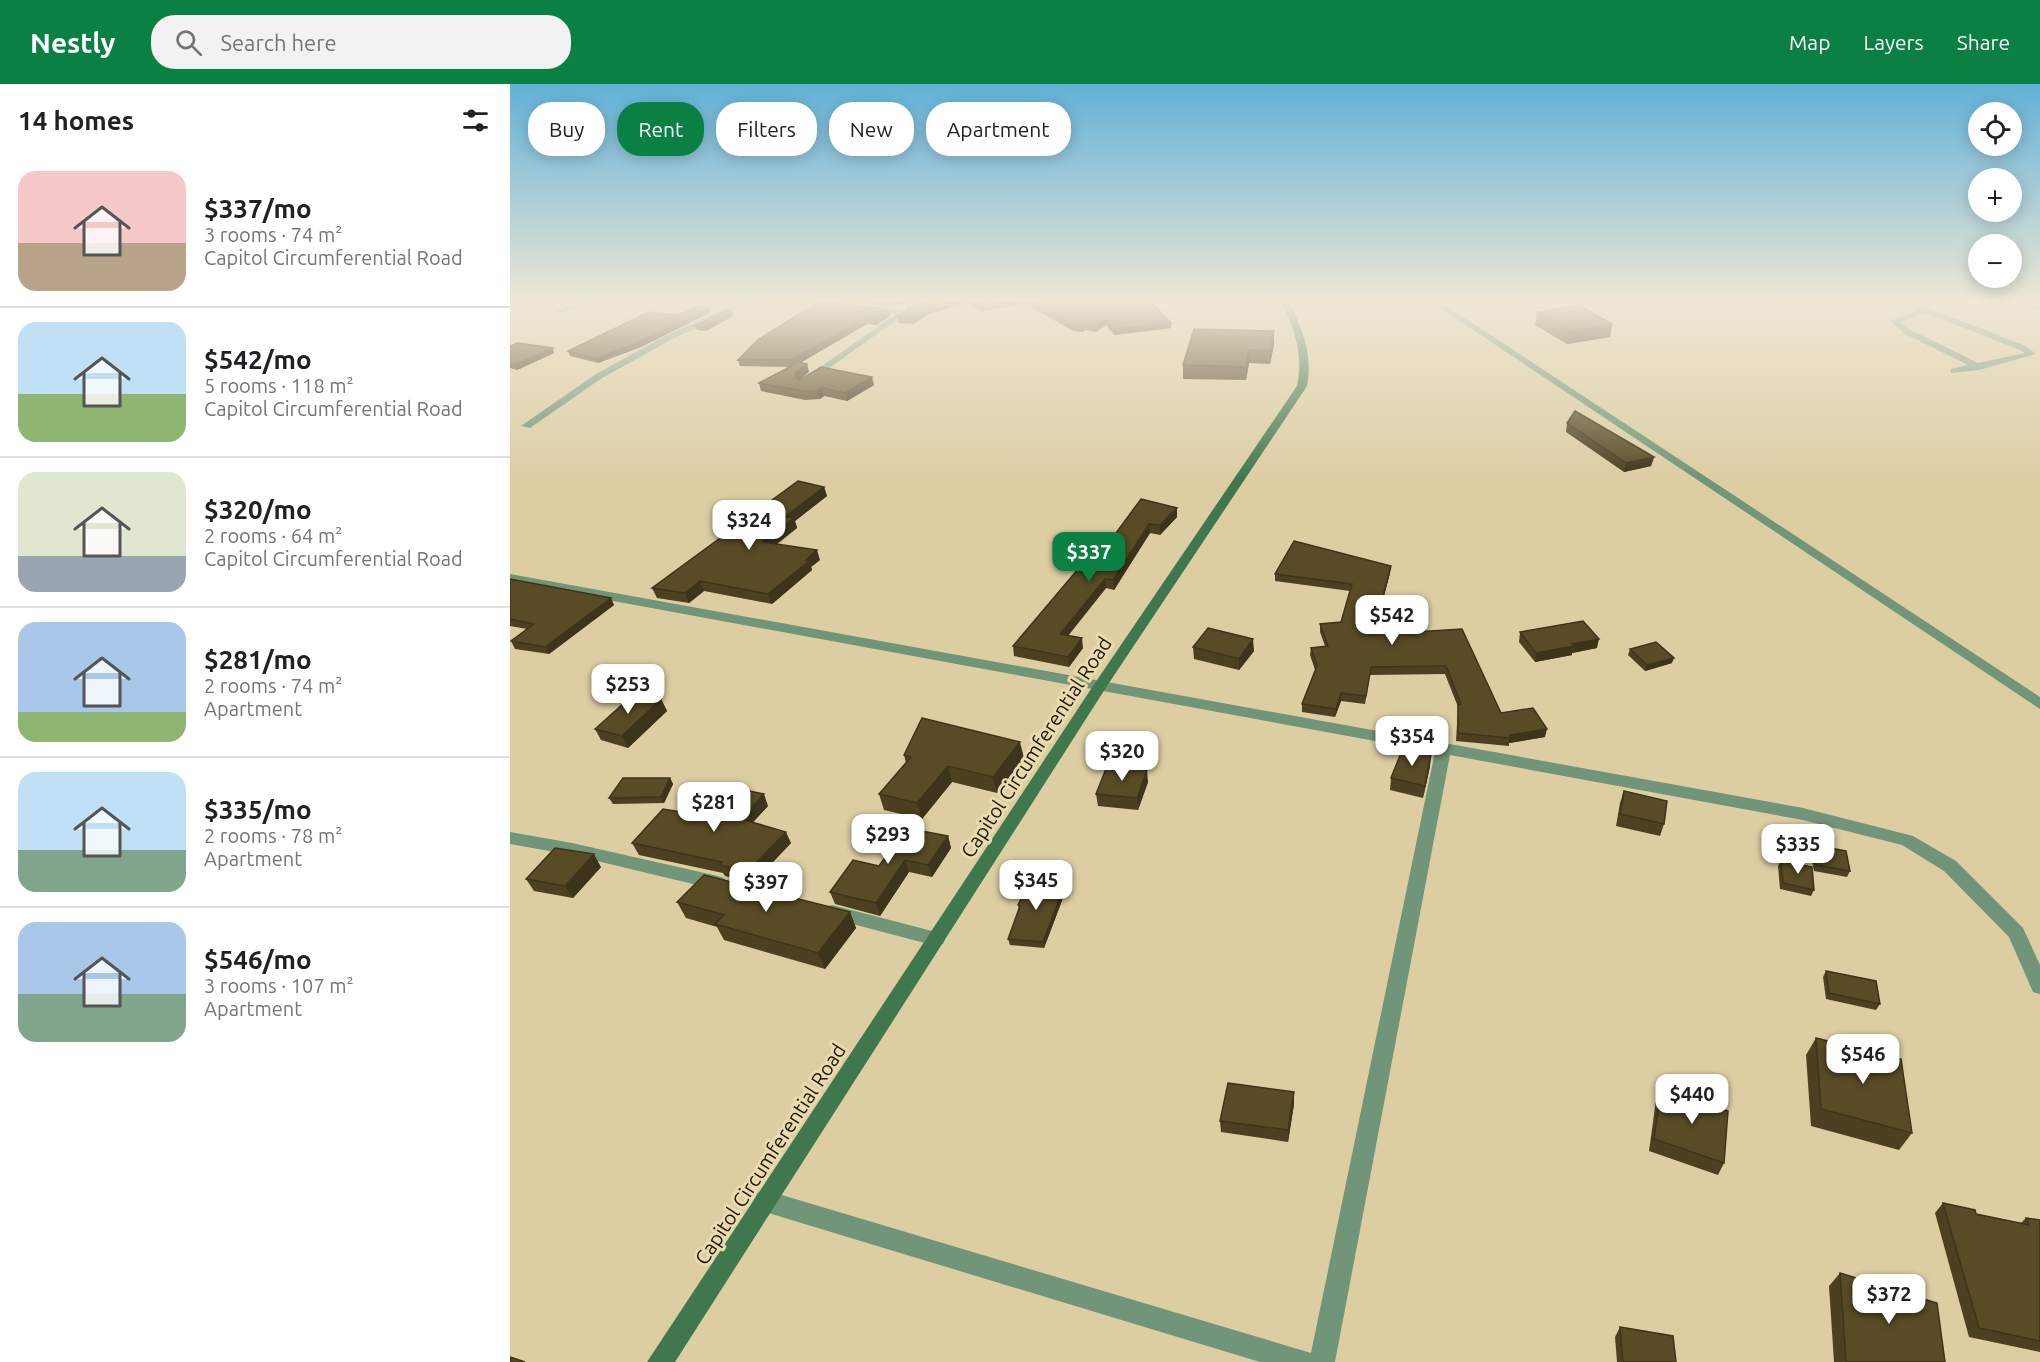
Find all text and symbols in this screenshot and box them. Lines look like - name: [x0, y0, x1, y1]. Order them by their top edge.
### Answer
- search box: [151, 15, 571, 69]
- icon: search: [172, 26, 205, 59]
- text: Nestly: [30, 27, 115, 58]
- text: Search here: [220, 30, 337, 55]
- text: Map: [1789, 30, 1830, 54]
- text: Layers: [1863, 30, 1924, 54]
- text: Share: [1957, 30, 2010, 54]
- chip: Buy: [528, 102, 605, 156]
- chip: Rent: [617, 102, 704, 156]
- chip: Filters: [716, 102, 817, 156]
- chip: New: [829, 102, 914, 156]
- chip: Apartment: [926, 102, 1071, 156]
- map controls: [1968, 102, 2022, 288]
- button: locate: [1968, 102, 2022, 156]
- icon: filters: [459, 104, 492, 137]
- text: 14 homes: [18, 106, 134, 135]
- button: +: [1968, 168, 2022, 222]
- text: $337/mo: [204, 194, 312, 223]
- icon: home: [66, 195, 138, 267]
- text: 3 rooms · 74 m²: [204, 223, 342, 246]
- button: −: [1968, 234, 2022, 288]
- text: Capitol Circumferential Road: [204, 246, 463, 269]
- text: $542/mo: [204, 345, 312, 374]
- icon: home: [66, 346, 138, 418]
- text: 5 rooms · 118 m²: [204, 374, 354, 397]
- text: Capitol Circumferential Road: [204, 397, 463, 420]
- text: $320/mo: [204, 495, 312, 524]
- icon: home: [66, 496, 138, 568]
- pin: $324: [713, 500, 785, 551]
- text: $324: [726, 508, 772, 531]
- text: 2 rooms · 64 m²: [204, 524, 342, 547]
- pin: $337: [1053, 532, 1125, 583]
- text: $337: [1066, 540, 1112, 563]
- text: Capitol Circumferential Road: [204, 547, 463, 570]
- pin: $542: [1356, 595, 1428, 646]
- text: $542: [1369, 603, 1415, 626]
- street label: Capitol Circumferential Road: [956, 632, 1116, 862]
- text: $281/mo: [204, 645, 312, 674]
- icon: home: [66, 646, 138, 718]
- pin: $253: [592, 664, 664, 715]
- text: $253: [605, 672, 651, 695]
- text: 2 rooms · 74 m²: [204, 674, 342, 697]
- text: Apartment: [204, 697, 302, 720]
- pin: $354: [1376, 716, 1448, 767]
- text: $354: [1389, 724, 1435, 747]
- pin: $320: [1086, 731, 1158, 782]
- text: $320: [1099, 739, 1145, 762]
- pin: $281: [678, 782, 750, 833]
- text: $281: [691, 790, 737, 813]
- text: $335/mo: [204, 795, 312, 824]
- icon: home: [66, 796, 138, 868]
- pin: $293: [852, 814, 924, 865]
- text: $293: [865, 822, 911, 845]
- text: 2 rooms · 78 m²: [204, 824, 342, 847]
- pin: $335: [1762, 824, 1834, 875]
- text: $335: [1775, 832, 1821, 855]
- text: Apartment: [204, 847, 302, 870]
- pin: $345: [1000, 860, 1072, 911]
- pin: $397: [730, 862, 802, 913]
- text: $345: [1013, 868, 1059, 891]
- text: $397: [743, 870, 789, 893]
- text: $546/mo: [204, 945, 312, 974]
- icon: home: [66, 946, 138, 1018]
- text: 3 rooms · 107 m²: [204, 974, 354, 997]
- text: Apartment: [204, 997, 302, 1020]
- pin: $546: [1827, 1034, 1899, 1085]
- street label: Capitol Circumferential Road: [690, 1039, 850, 1269]
- text: $546: [1840, 1042, 1886, 1065]
- pin: $440: [1656, 1074, 1728, 1125]
- text: $440: [1669, 1082, 1715, 1105]
- pin: $372: [1853, 1274, 1925, 1325]
- text: $372: [1866, 1282, 1912, 1305]

